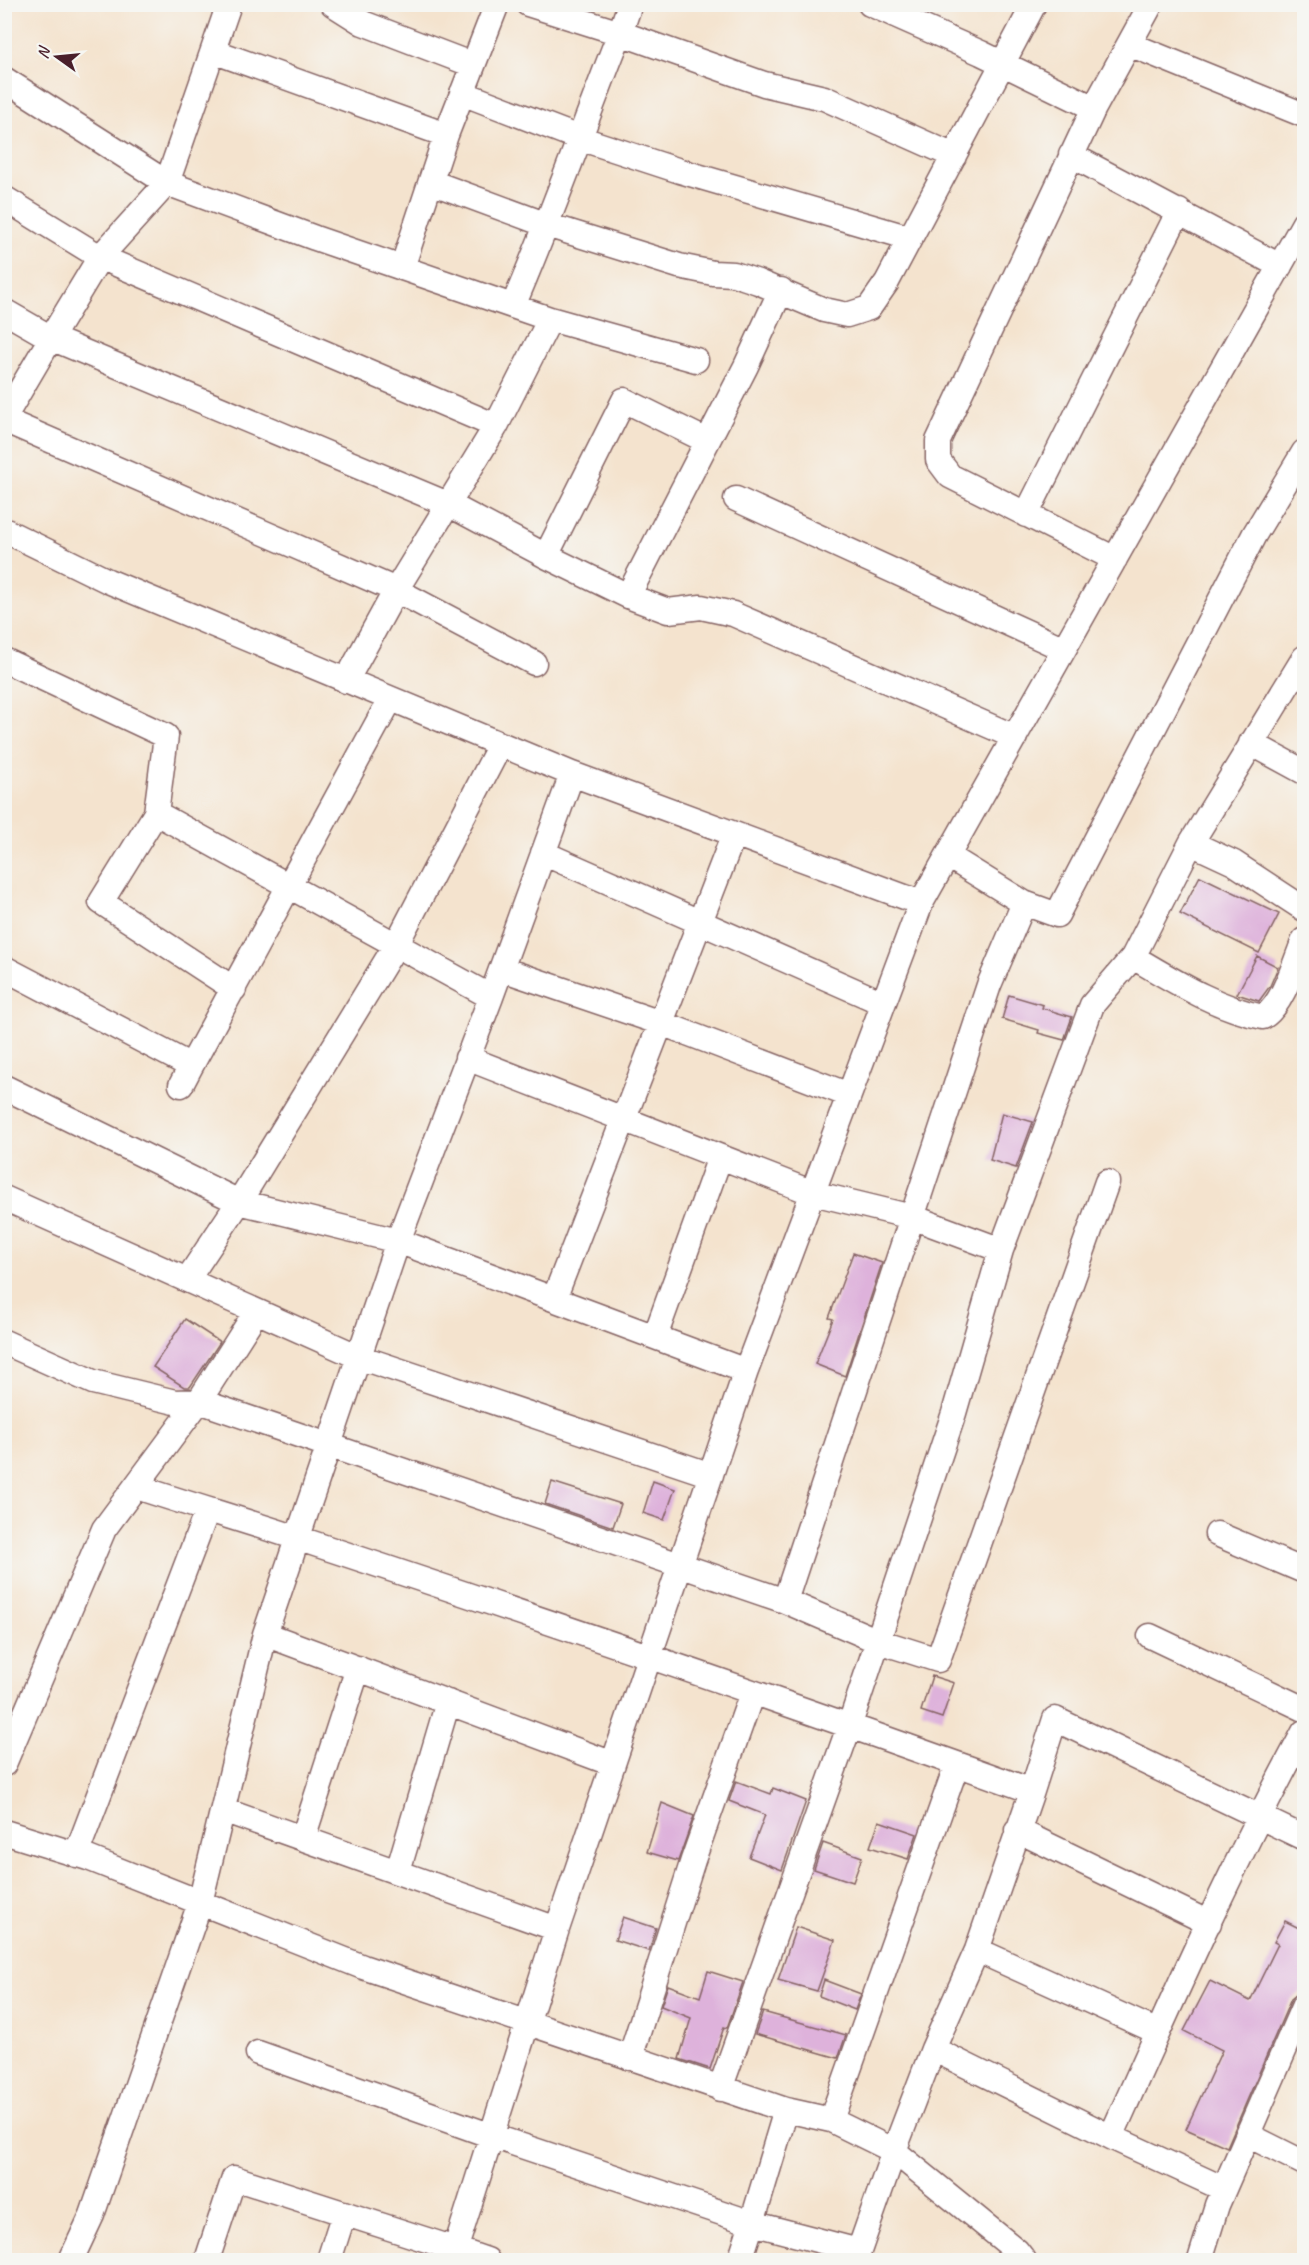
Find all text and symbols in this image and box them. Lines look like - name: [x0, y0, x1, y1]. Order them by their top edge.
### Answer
- north arrow: [27, 27, 87, 87]
- text: N: [33, 43, 55, 61]

